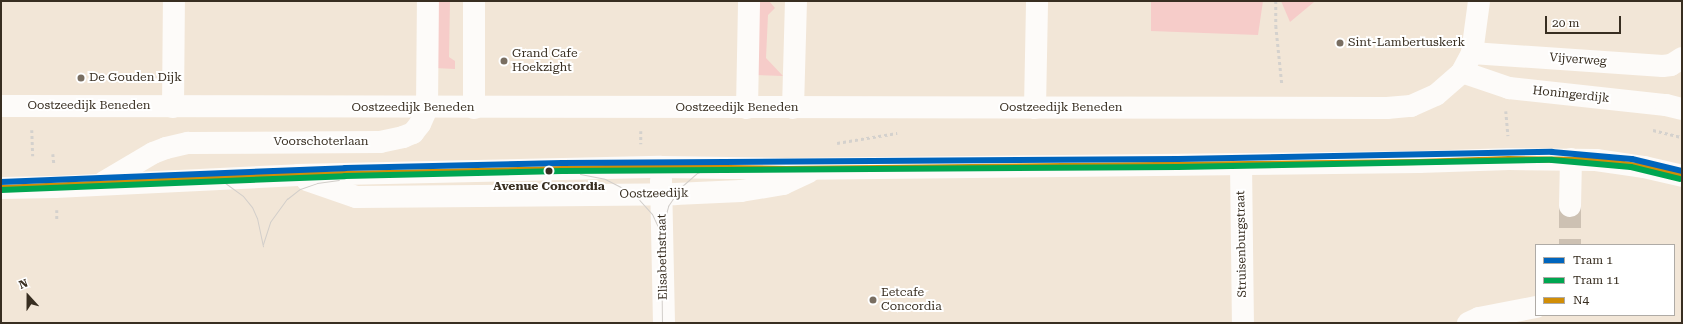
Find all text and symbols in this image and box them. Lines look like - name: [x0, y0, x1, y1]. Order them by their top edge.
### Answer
- scale bar: [1547, 8, 1623, 34]
- text: 20 m: [1552, 16, 1579, 30]
- place label: Sint-Lambertuskerk: [1348, 36, 1465, 50]
- marker: Sint-Lambertuskerk: [1335, 38, 1345, 48]
- place label: Grand Cafe Hoekzight: [512, 47, 578, 75]
- street label: Vijverweg: [1549, 51, 1607, 69]
- marker: Grand Cafe Hoekzight: [499, 56, 509, 66]
- place label: De Gouden Dijk: [89, 71, 182, 85]
- marker: De Gouden Dijk: [76, 73, 86, 83]
- street label: Honingerdijk: [1532, 84, 1610, 106]
- street label: Oostzeedijk Beneden: [27, 99, 151, 113]
- street label: Oostzeedijk Beneden: [351, 101, 475, 115]
- street label: Oostzeedijk Beneden: [675, 101, 799, 115]
- street label: Oostzeedijk Beneden: [999, 101, 1123, 115]
- street label: Voorschoterlaan: [273, 135, 369, 149]
- marker: Avenue Concordia: [542, 164, 556, 178]
- place label: Avenue Concordia: [493, 180, 605, 194]
- street label: Oostzeedijk: [619, 186, 689, 202]
- street label: Struisenburgstraat: [1234, 190, 1250, 298]
- street label: Elisabethstraat: [655, 214, 671, 300]
- legend: [1535, 244, 1675, 316]
- text: Tram 1: [1573, 253, 1613, 267]
- text: Tram 11: [1573, 273, 1620, 287]
- north arrow: [8, 276, 48, 316]
- text: N: [17, 277, 30, 292]
- place label: Eetcafe Concordia: [881, 286, 942, 314]
- text: N4: [1573, 293, 1589, 307]
- marker: Eetcafe Concordia: [868, 295, 878, 305]

